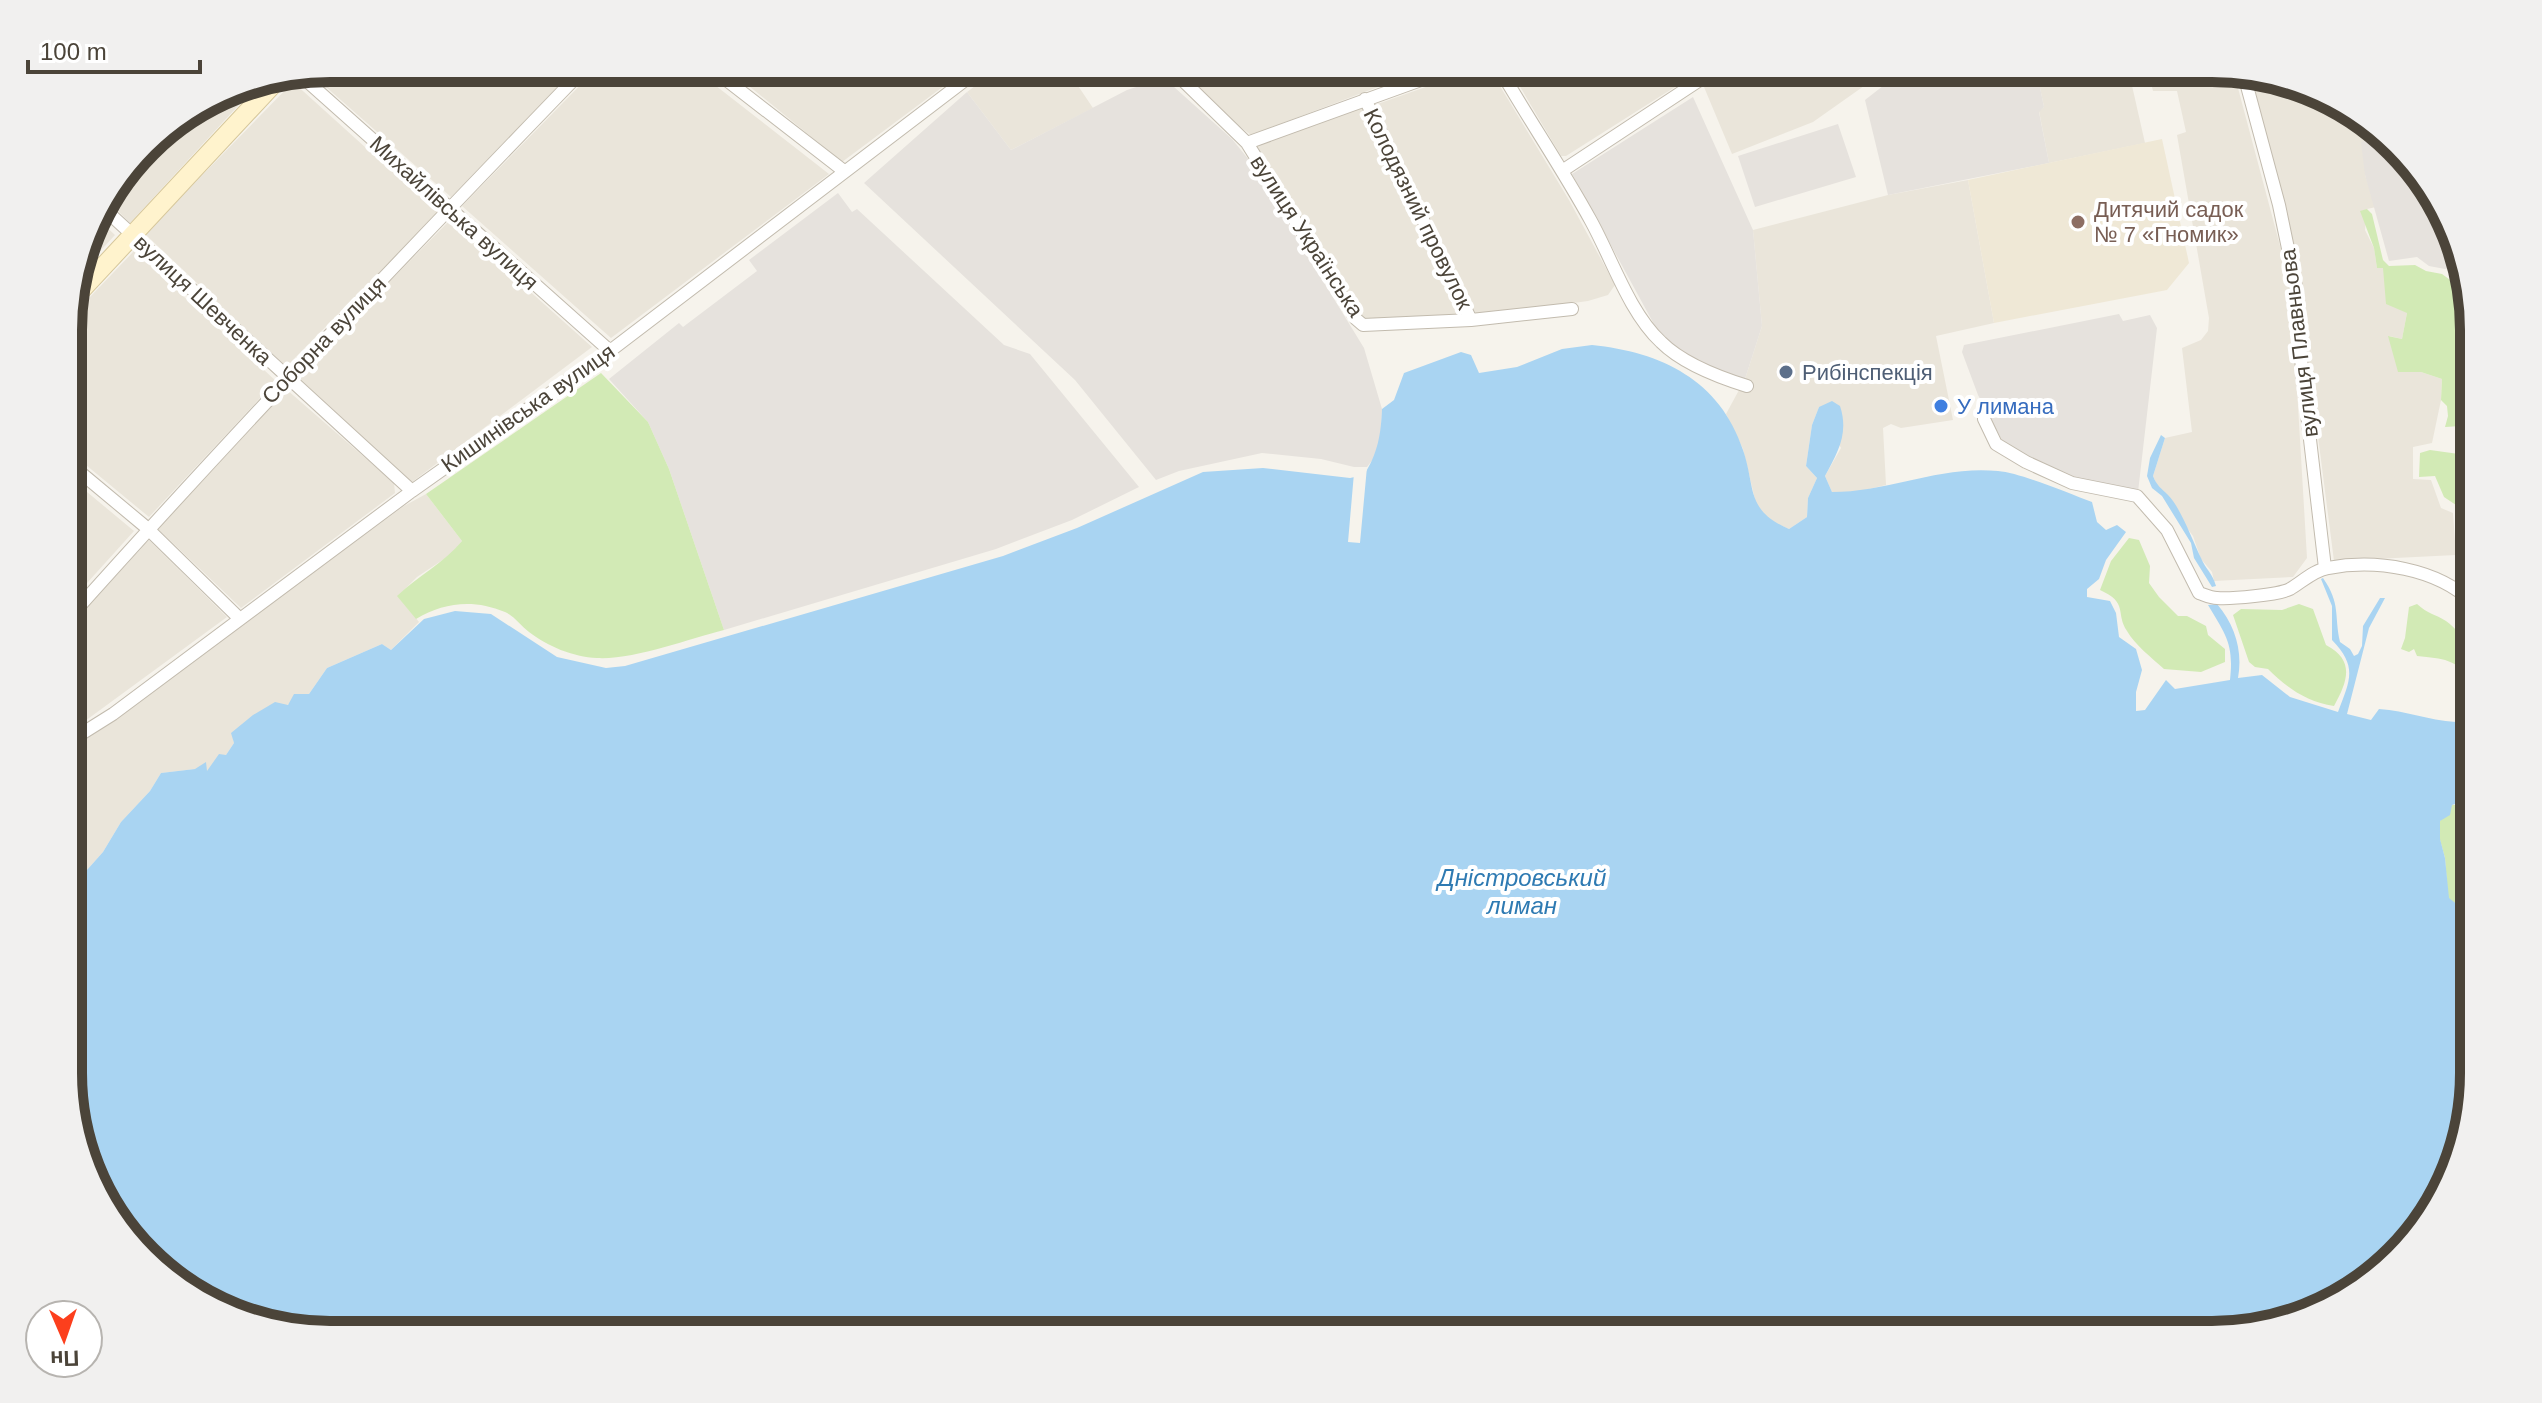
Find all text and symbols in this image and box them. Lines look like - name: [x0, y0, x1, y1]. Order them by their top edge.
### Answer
- scale bar: [28, 24, 200, 74]
- text: 100 m: [40, 38, 107, 65]
- street label: Колодязний провулок: [1359, 105, 1478, 314]
- street label: Михайлівська вулиця: [365, 131, 543, 295]
- street label: вулиця Українська: [1245, 151, 1369, 322]
- place label: Дитячий садок № 7 «Гномик»: [2094, 197, 2244, 247]
- marker: Дитячий садок № 7 «Гномик»: [2069, 213, 2087, 231]
- street label: вулиця Шевченка: [129, 230, 277, 371]
- street label: вулиця Плавньова: [2275, 247, 2323, 439]
- street label: Соборна вулиця: [257, 271, 391, 409]
- street label: Кишинівська вулиця: [437, 339, 619, 477]
- place label: Рибінспекція: [1802, 360, 1933, 385]
- marker: Рибінспекція: [1777, 363, 1795, 381]
- place label: У лимана: [1957, 394, 2055, 419]
- marker: У лимана: [1932, 397, 1950, 415]
- water label: Дністровський лиман: [1435, 864, 1606, 919]
- north arrow: [24, 1299, 104, 1379]
- text: Пн: [50, 1345, 80, 1371]

